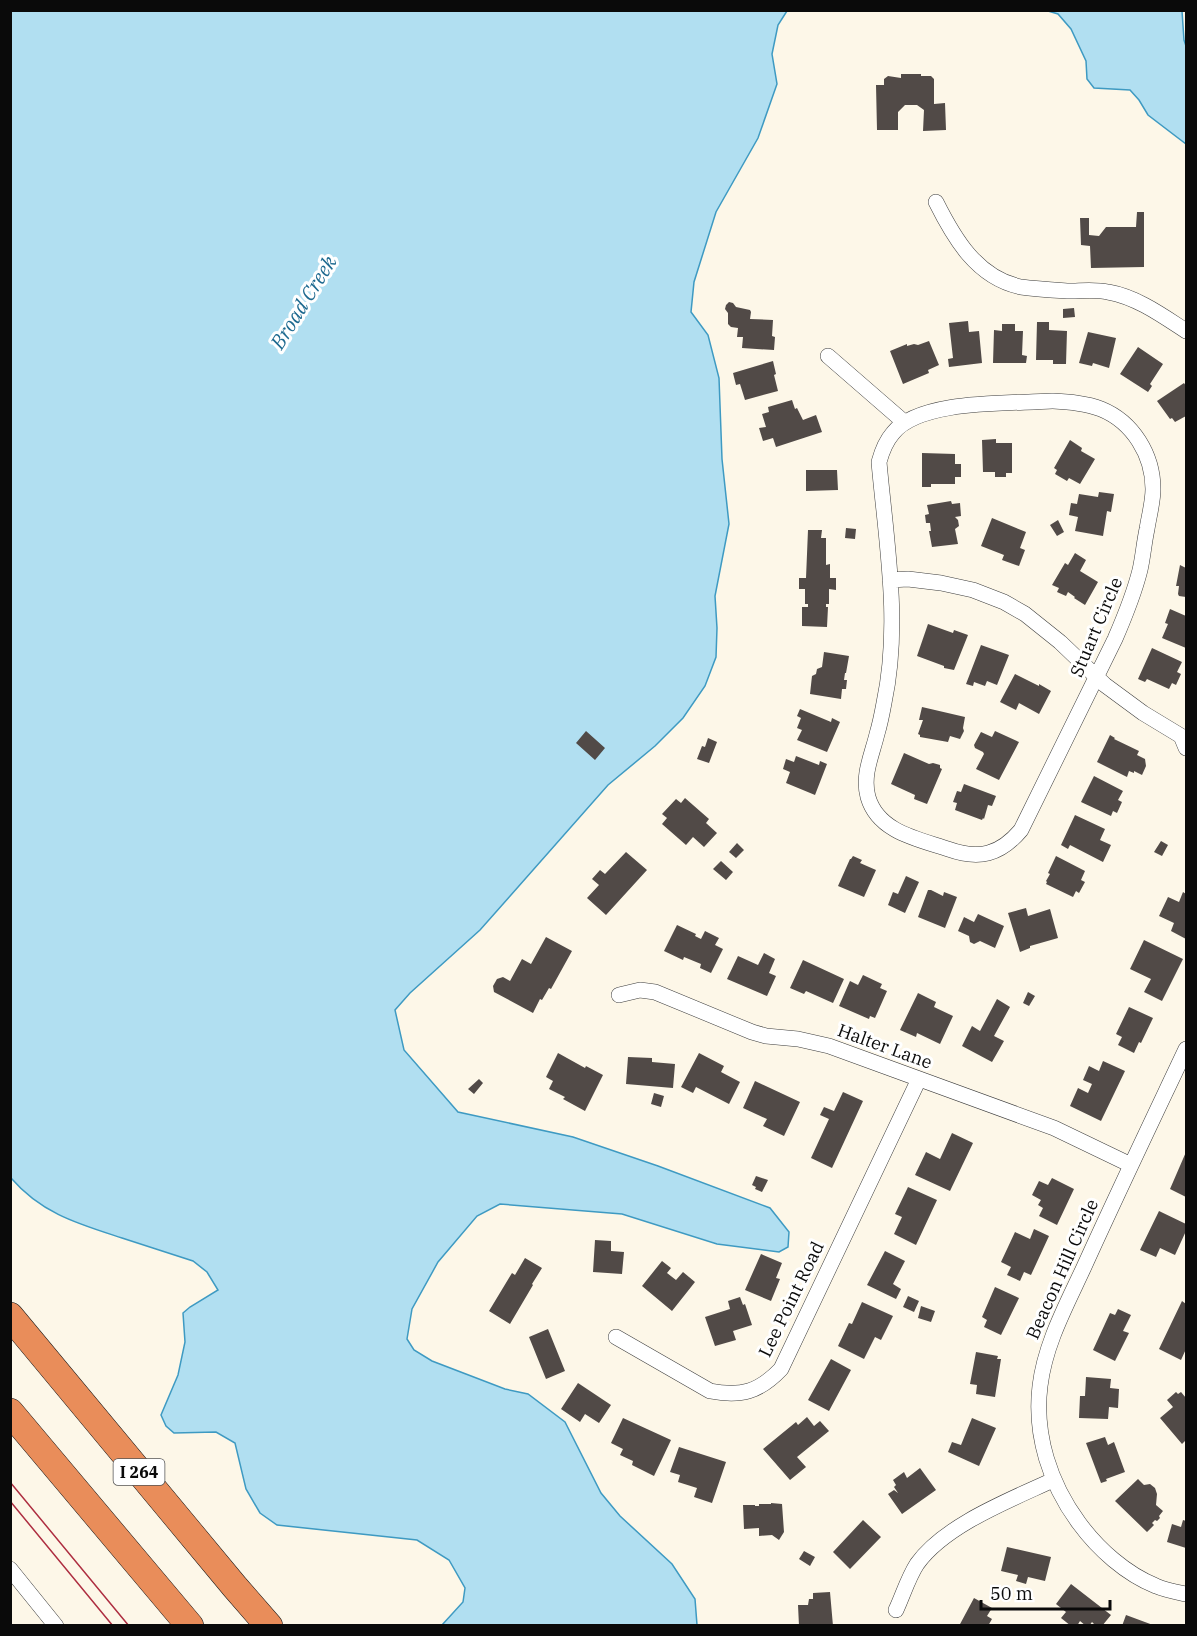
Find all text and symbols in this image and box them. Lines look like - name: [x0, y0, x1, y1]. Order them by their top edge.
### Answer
- water label: Broad Creek: [263, 250, 343, 355]
- street label: Stuart Circle: [1065, 574, 1127, 680]
- street label: Halter Lane: [834, 1018, 936, 1074]
- street label: Beacon Hill Circle: [1021, 1195, 1103, 1343]
- street label: Lee Point Road: [753, 1237, 829, 1361]
- road number: I 264: [114, 1459, 164, 1485]
- scale bar: [981, 1573, 1110, 1611]
- text: 50 m: [990, 1582, 1033, 1605]

